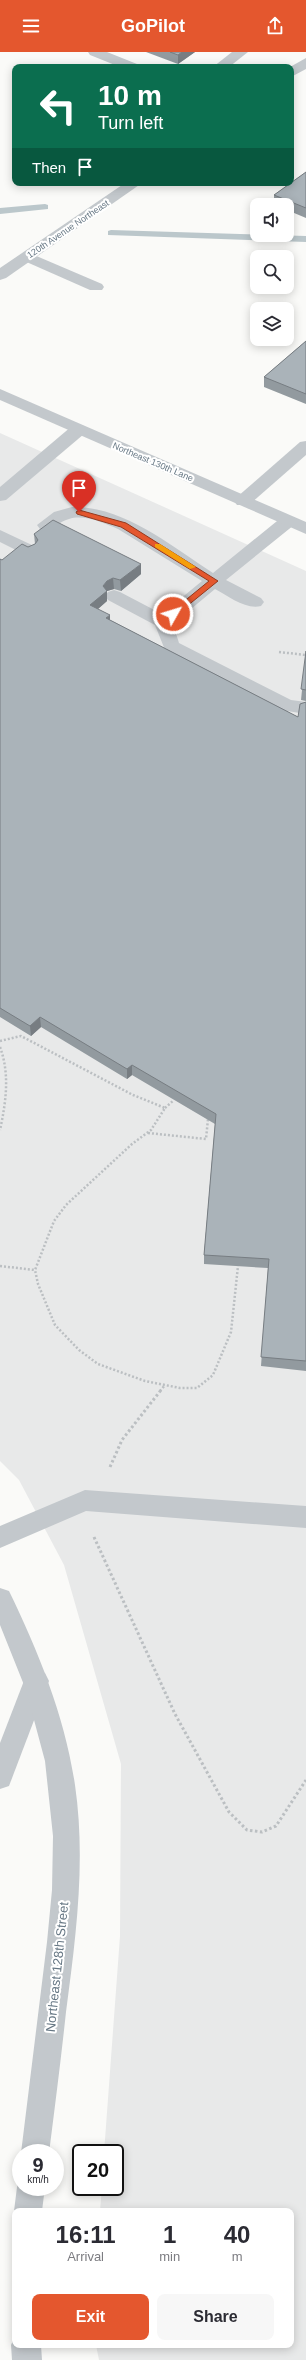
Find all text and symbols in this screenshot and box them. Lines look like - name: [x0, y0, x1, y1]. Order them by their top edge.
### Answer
- icon: menu: [20, 15, 42, 37]
- icon: share: [264, 15, 286, 37]
- text: GoPilot: [121, 16, 185, 36]
- icon: left: [32, 80, 84, 132]
- text: 10 m: [98, 80, 162, 111]
- text: Turn left: [98, 113, 163, 133]
- icon: arrive: [74, 156, 96, 178]
- text: Then: [32, 159, 66, 176]
- street label: 120th Avenue Northeast: [25, 198, 111, 260]
- map controls: [250, 198, 294, 346]
- button: sound: [250, 198, 294, 242]
- button: search: [250, 250, 294, 294]
- button: layers: [250, 302, 294, 346]
- street label: Northeast 130th Lane: [111, 440, 195, 484]
- pin: [62, 471, 96, 512]
- icon: arrive: [68, 477, 90, 499]
- position arrow: [152, 593, 194, 635]
- street label: Northeast 128th Street: [43, 1901, 71, 2033]
- speed limit sign: 20: [72, 2144, 124, 2196]
- text: 9: [32, 2154, 44, 2176]
- text: km/h: [27, 2174, 49, 2185]
- text: 16:11: [56, 2221, 116, 2248]
- text: 1: [163, 2221, 176, 2248]
- text: 40: [224, 2221, 250, 2248]
- text: Arrival: [67, 2249, 104, 2264]
- text: min: [159, 2249, 180, 2264]
- text: m: [232, 2249, 242, 2264]
- button: Exit: [32, 2294, 149, 2340]
- button: Share: [157, 2294, 274, 2340]

